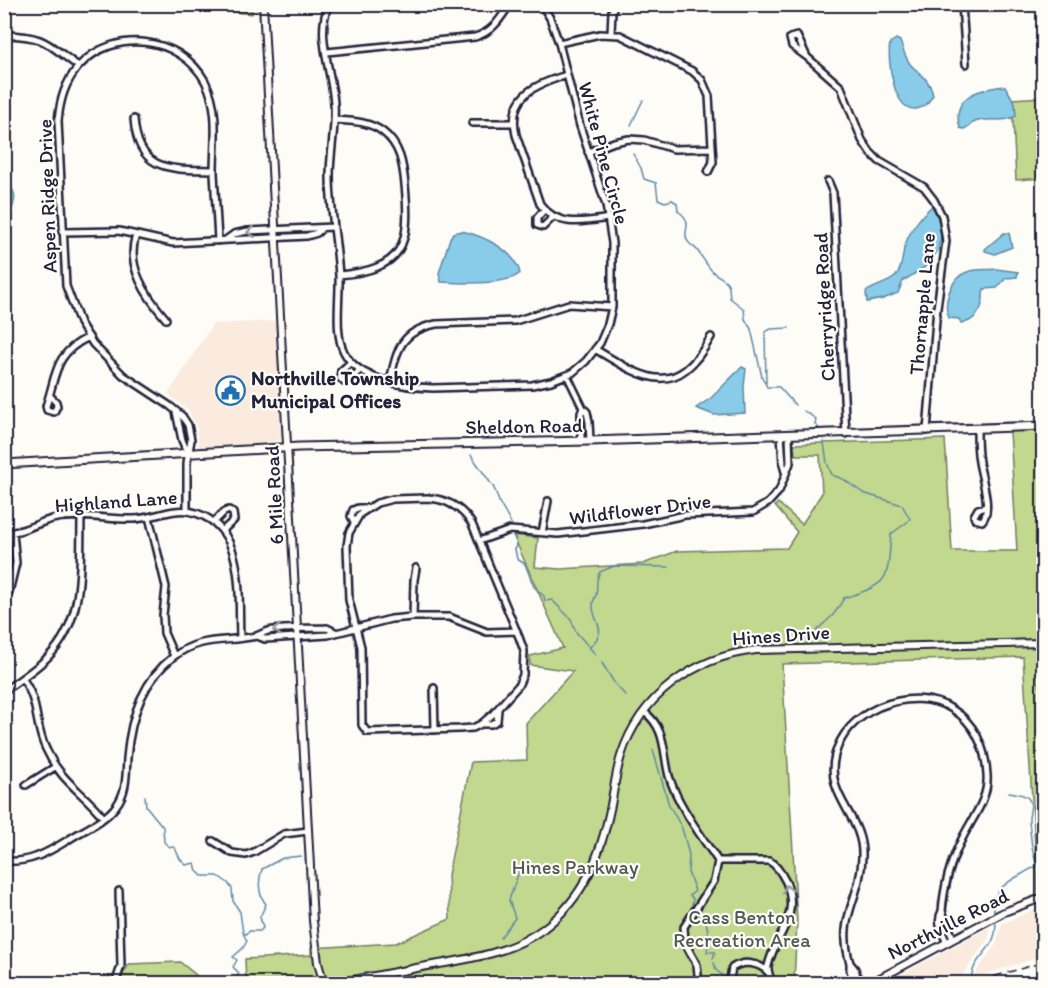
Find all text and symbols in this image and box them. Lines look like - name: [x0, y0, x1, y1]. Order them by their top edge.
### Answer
- street label: White Pine Circle: [573, 79, 635, 227]
- street label: Aspen Ridge Drive: [32, 119, 62, 273]
- one-way arrow: [246, 225, 255, 237]
- street label: Cherryridge Road: [808, 232, 840, 382]
- street label: Thornapple Lane: [904, 232, 940, 376]
- place label: Northville Township Municipal Offices: [251, 366, 419, 414]
- public building icon: Northville Township Municipal Offices: [214, 374, 246, 406]
- street label: Sheldon Road: [465, 413, 583, 439]
- street label: 6 Mile Road: [259, 445, 289, 545]
- street label: Highland Lane: [54, 485, 178, 517]
- street label: Wildflower Drive: [568, 488, 712, 530]
- street label: Hines Drive: [731, 620, 831, 650]
- one-way arrow: [272, 624, 281, 637]
- park label: Hines Parkway: [512, 855, 639, 879]
- street label: Northville Road: [883, 883, 1013, 965]
- one-way arrow: [782, 884, 794, 895]
- park label: Cass Benton Recreation Area: [673, 905, 811, 952]

